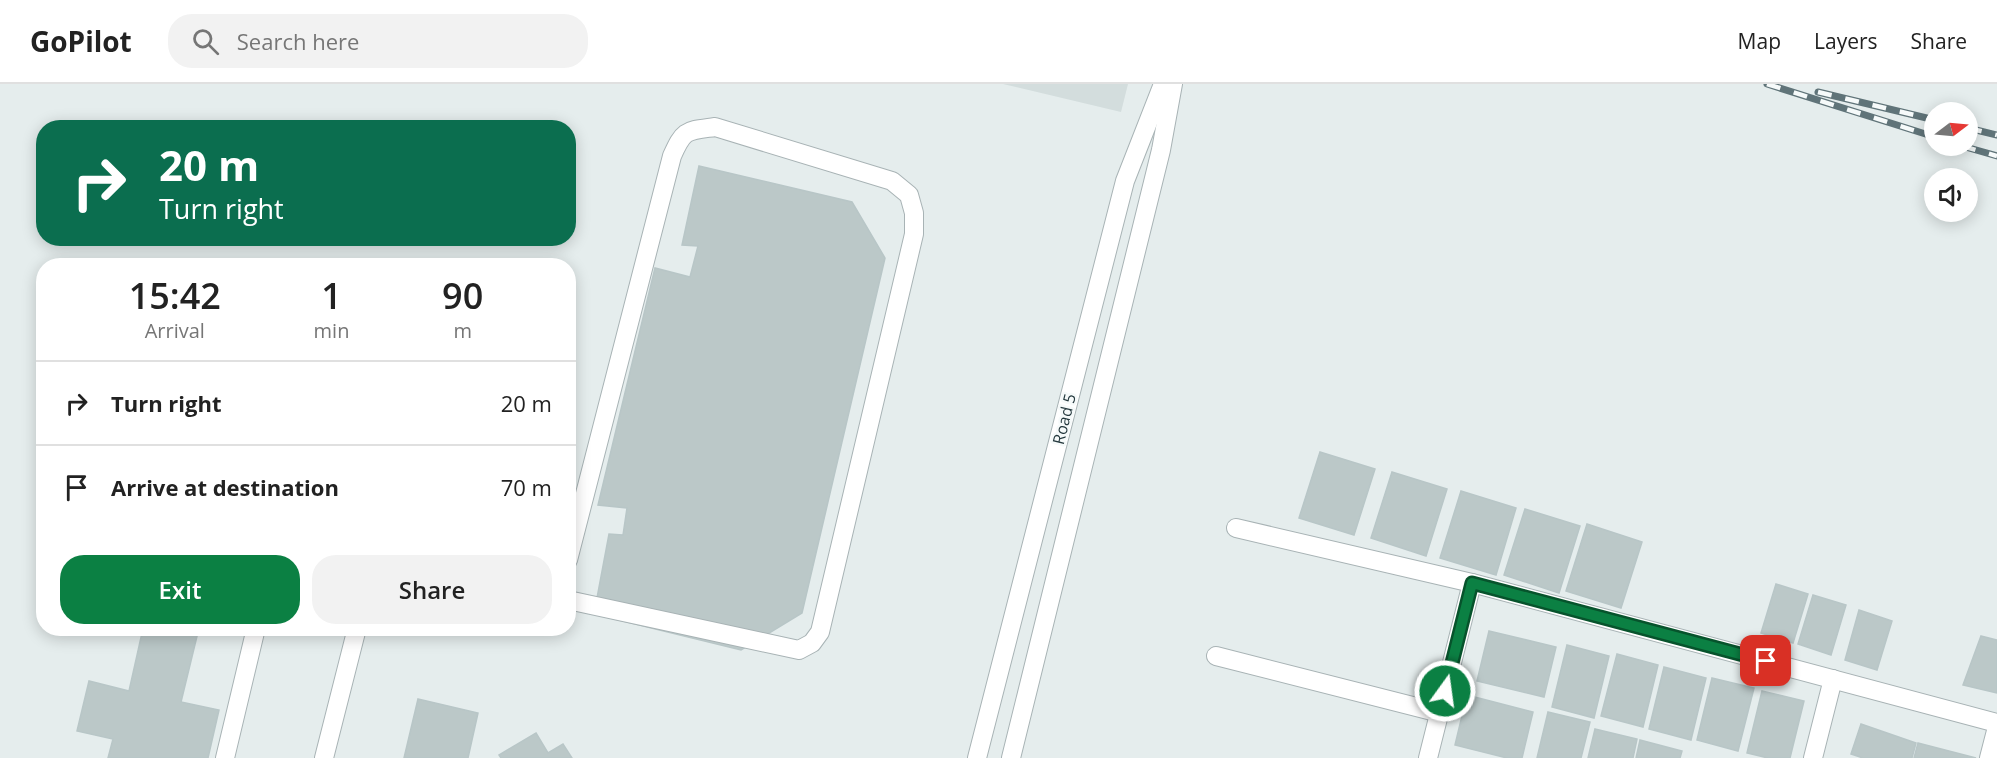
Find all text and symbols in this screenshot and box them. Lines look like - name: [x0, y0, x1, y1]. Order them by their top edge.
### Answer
- search box: [168, 14, 588, 68]
- text: GoPilot: [30, 22, 132, 60]
- icon: search: [189, 25, 222, 58]
- text: Search here: [237, 26, 359, 56]
- text: Map: [1738, 27, 1781, 55]
- text: Layers: [1814, 27, 1878, 55]
- text: Share: [1911, 27, 1967, 55]
- north arrow: [1924, 102, 1978, 156]
- map controls: [1924, 102, 1978, 222]
- text: 20 m: [159, 136, 259, 193]
- icon: right: [60, 144, 138, 222]
- button: sound: [1924, 168, 1978, 222]
- text: Turn right: [159, 190, 284, 227]
- text: 15:42: [129, 271, 221, 320]
- text: 1: [321, 271, 342, 320]
- text: 90: [442, 271, 483, 320]
- text: Arrival: [145, 317, 205, 344]
- text: min: [314, 317, 349, 344]
- text: m: [453, 317, 472, 344]
- icon: right: [60, 387, 93, 420]
- text: Turn right: [111, 388, 222, 418]
- text: 20 m: [501, 388, 552, 418]
- street label: Road 5: [1047, 391, 1081, 447]
- icon: arrive: [60, 471, 93, 504]
- text: Arrive at destination: [111, 472, 339, 502]
- text: 70 m: [501, 472, 552, 502]
- button: Exit: [60, 555, 300, 624]
- button: Share: [312, 555, 552, 624]
- pin: [1740, 635, 1791, 686]
- icon: arrive: [1749, 644, 1782, 677]
- position arrow: [1413, 659, 1477, 723]

